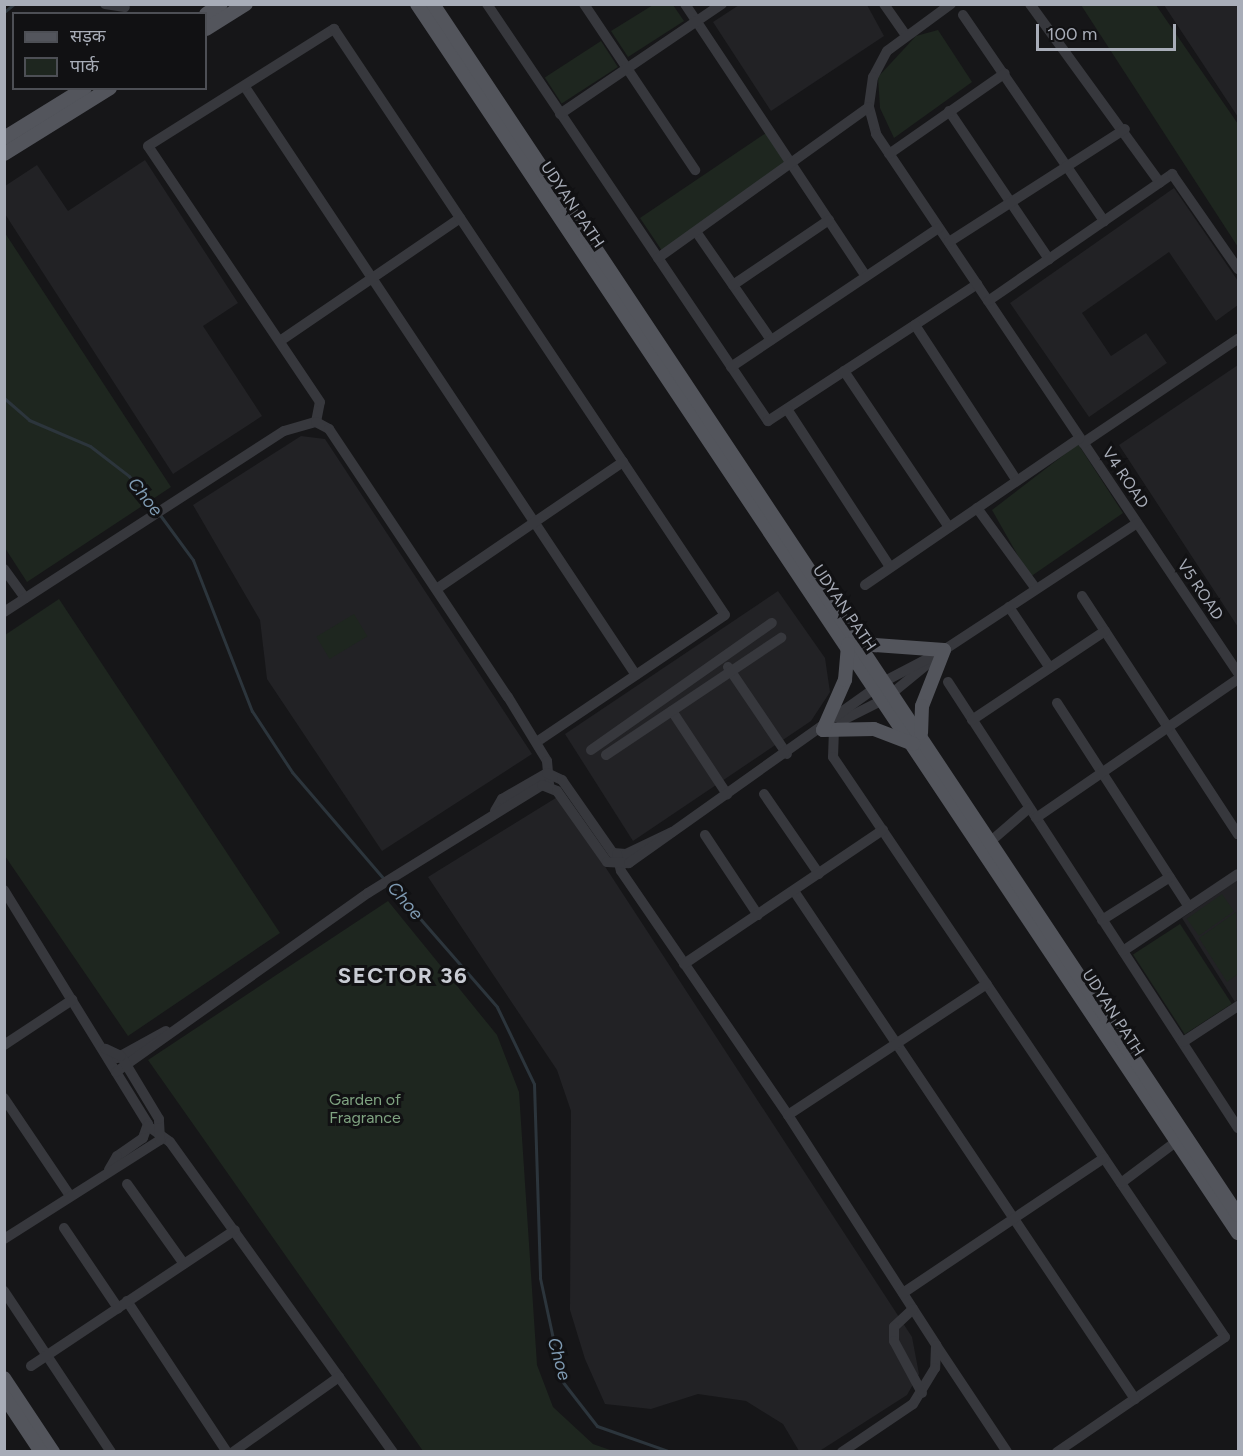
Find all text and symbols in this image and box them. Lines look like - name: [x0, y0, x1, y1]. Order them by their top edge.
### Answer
- legend: [12, 12, 207, 90]
- scale bar: [1039, 12, 1178, 50]
- text: 100 m: [1047, 23, 1097, 45]
- text: सड़क: [70, 25, 106, 47]
- text: पार्क: [70, 55, 99, 77]
- street label: UDYAN PATH: [536, 158, 608, 252]
- street label: V4 ROAD: [1098, 444, 1152, 512]
- water label: Choe: [123, 473, 167, 521]
- street label: V5 ROAD: [1173, 556, 1227, 624]
- street label: UDYAN PATH: [808, 561, 880, 655]
- water label: Choe: [383, 878, 427, 924]
- district label: SECTOR 36: [338, 963, 468, 989]
- street label: UDYAN PATH: [1078, 966, 1148, 1060]
- park label: Garden of Fragrance: [329, 1090, 401, 1128]
- water label: Choe: [543, 1335, 575, 1383]

